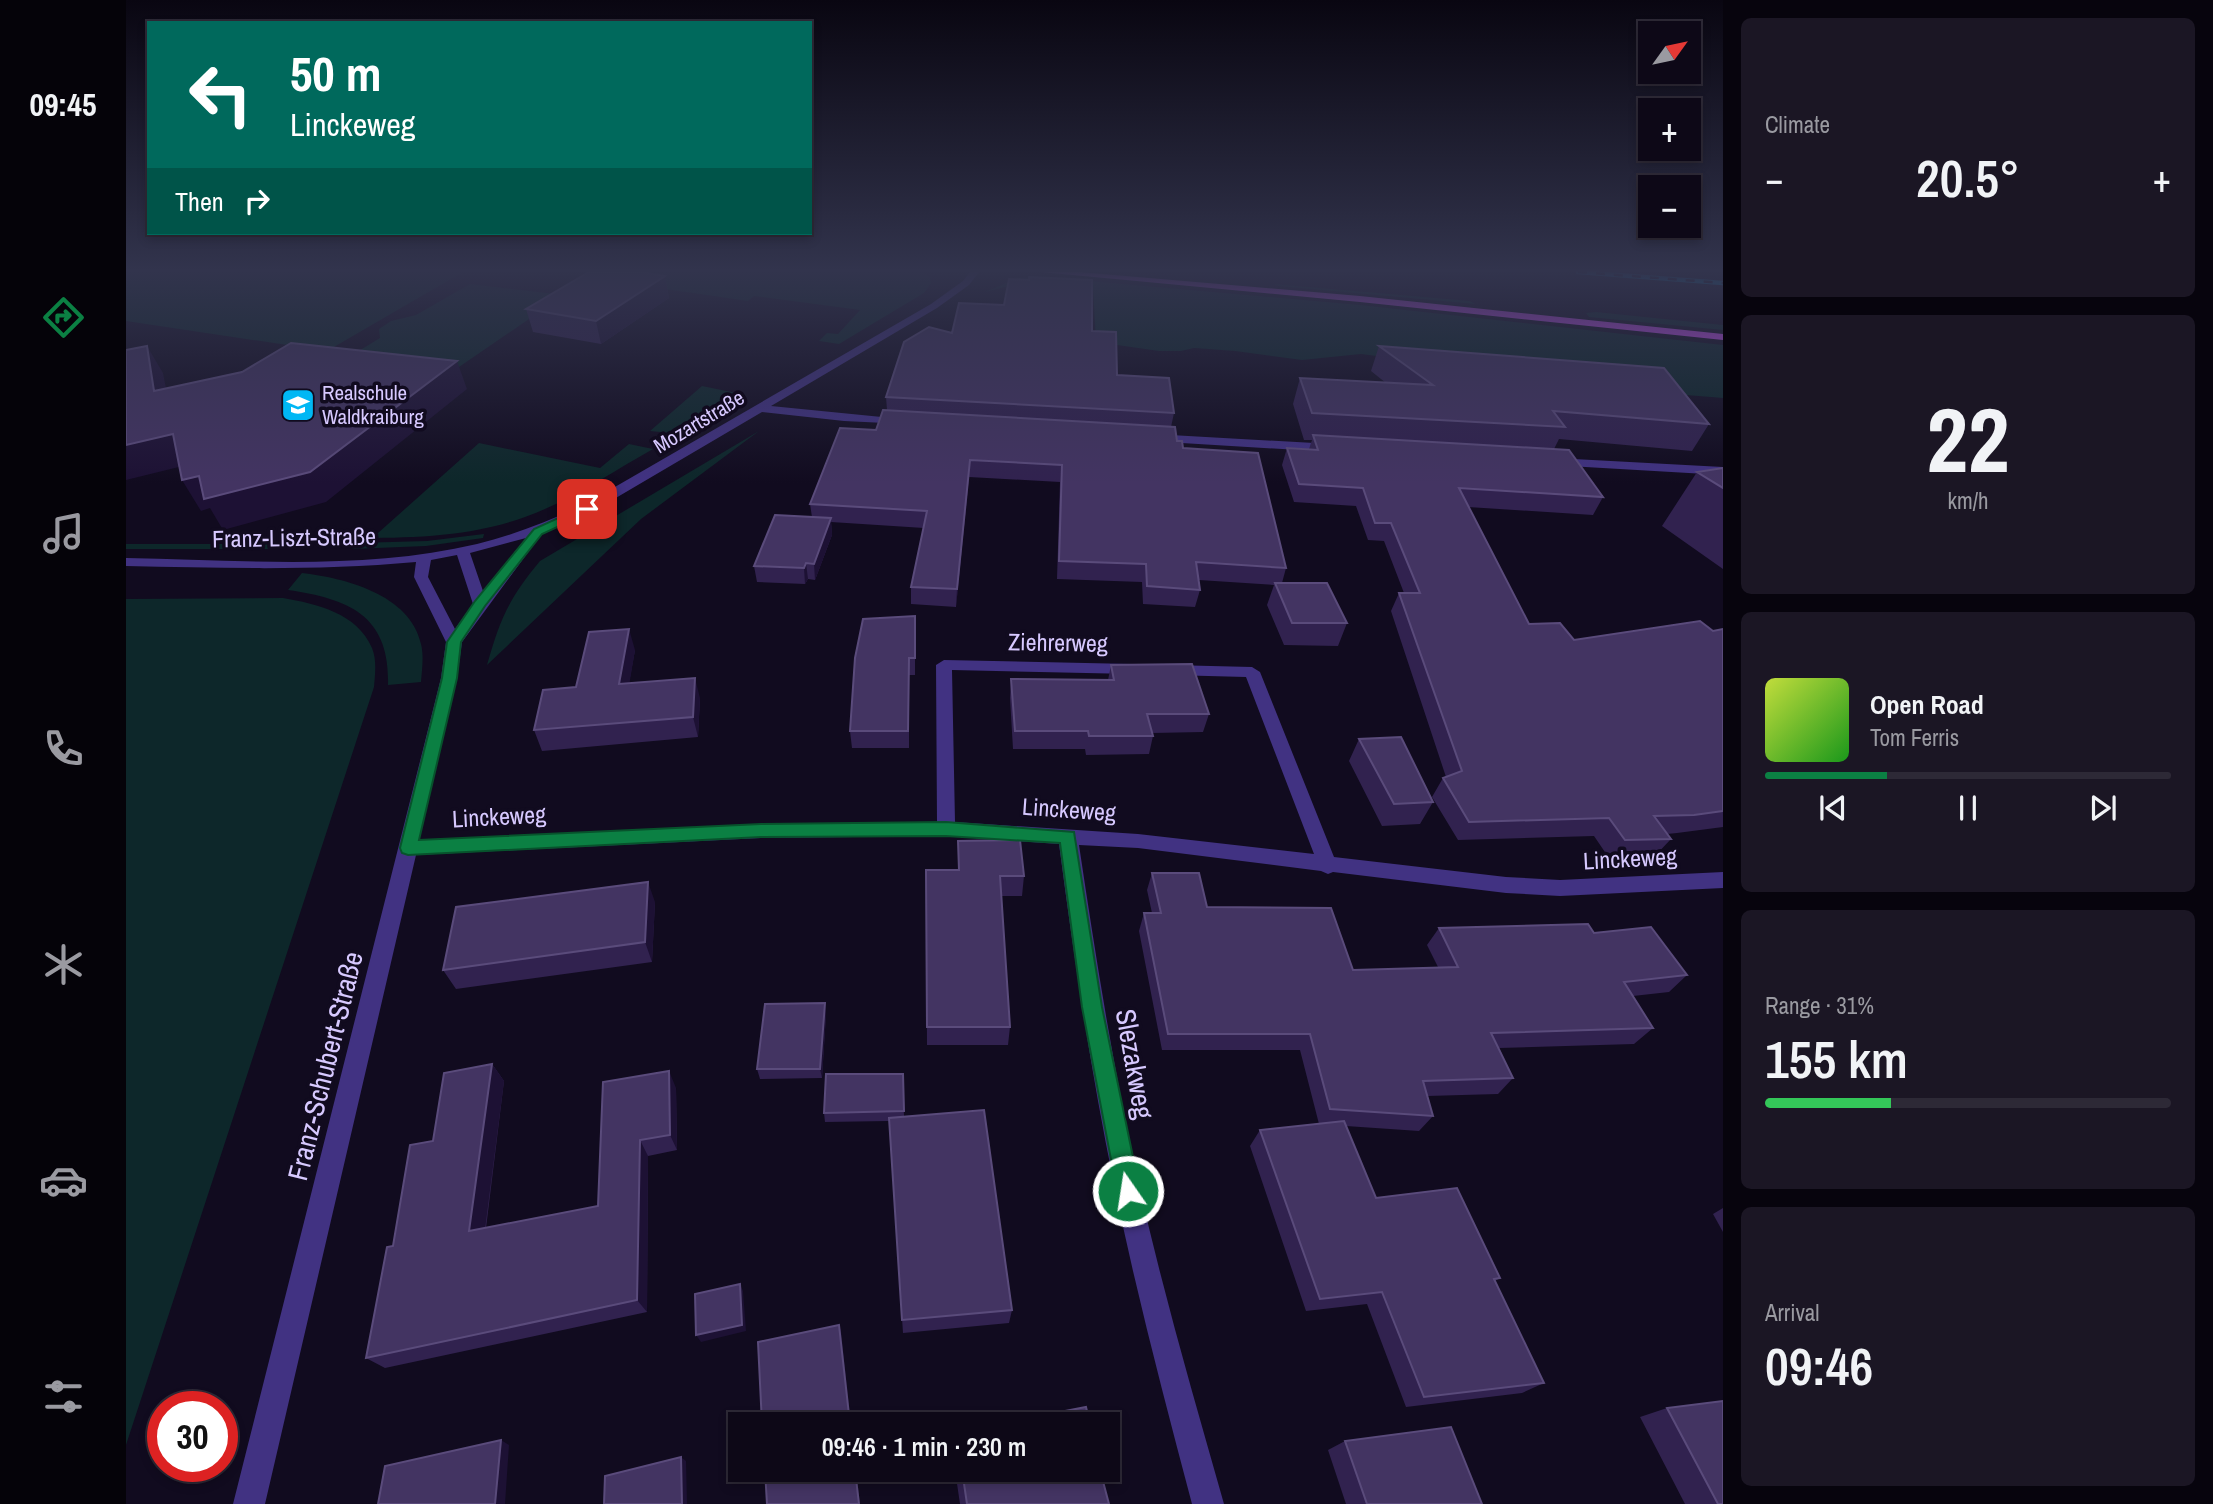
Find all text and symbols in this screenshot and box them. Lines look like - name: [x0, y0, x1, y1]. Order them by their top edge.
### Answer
- north arrow: [1638, 21, 1701, 84]
- map controls: [1638, 21, 1701, 238]
- text: 50 m: [290, 40, 382, 106]
- icon: left: [175, 49, 266, 140]
- text: 09:45: [29, 83, 97, 126]
- button: +: [1638, 98, 1701, 161]
- text: Linckeweg: [290, 103, 415, 146]
- text: Climate: [1765, 109, 1830, 140]
- text: 20.5°: [1916, 143, 2020, 213]
- text: −: [1765, 153, 1783, 204]
- text: +: [2153, 153, 2171, 204]
- button: −: [1638, 175, 1701, 238]
- icon: right: [238, 182, 276, 220]
- text: Then: [175, 184, 224, 219]
- icon: directions: [39, 293, 88, 342]
- place label: Realschule Waldkraiburg: [322, 378, 424, 431]
- text: 22: [1927, 378, 2010, 500]
- street label: Mozartstraße: [648, 383, 750, 460]
- school or university icon: Realschule Waldkraiburg: [279, 386, 317, 424]
- pin: [557, 479, 617, 539]
- text: km/h: [1948, 485, 1988, 516]
- icon: arrive: [568, 490, 606, 528]
- icon: music: [39, 509, 88, 558]
- street label: Franz-Liszt-Straße: [212, 520, 376, 554]
- street label: Ziehrerweg: [1008, 625, 1108, 659]
- text: Open Road: [1870, 687, 1984, 722]
- text: Tom Ferris: [1870, 722, 1959, 753]
- icon: phone: [39, 724, 88, 773]
- icon: previous: [1814, 789, 1852, 827]
- icon: pause: [1949, 789, 1987, 827]
- icon: next: [2084, 789, 2122, 827]
- street label: Linckeweg: [1021, 790, 1117, 828]
- street label: Linckeweg: [451, 798, 547, 834]
- street label: Linckeweg: [1582, 840, 1678, 876]
- icon: climate: [39, 940, 88, 989]
- street label: Franz-Schubert-Straße: [278, 947, 372, 1185]
- text: Range · 31%: [1765, 990, 1874, 1021]
- street label: Slezakweg: [1107, 1006, 1163, 1122]
- text: 155 km: [1765, 1024, 1908, 1094]
- position arrow: [1091, 1154, 1165, 1228]
- icon: car: [39, 1156, 88, 1205]
- text: Arrival: [1765, 1297, 1820, 1328]
- text: 09:46: [1765, 1331, 1873, 1401]
- icon: filters: [39, 1372, 88, 1421]
- speed limit sign: 30: [147, 1391, 238, 1482]
- text: 09:46 · 1 min · 230 m: [822, 1429, 1026, 1464]

